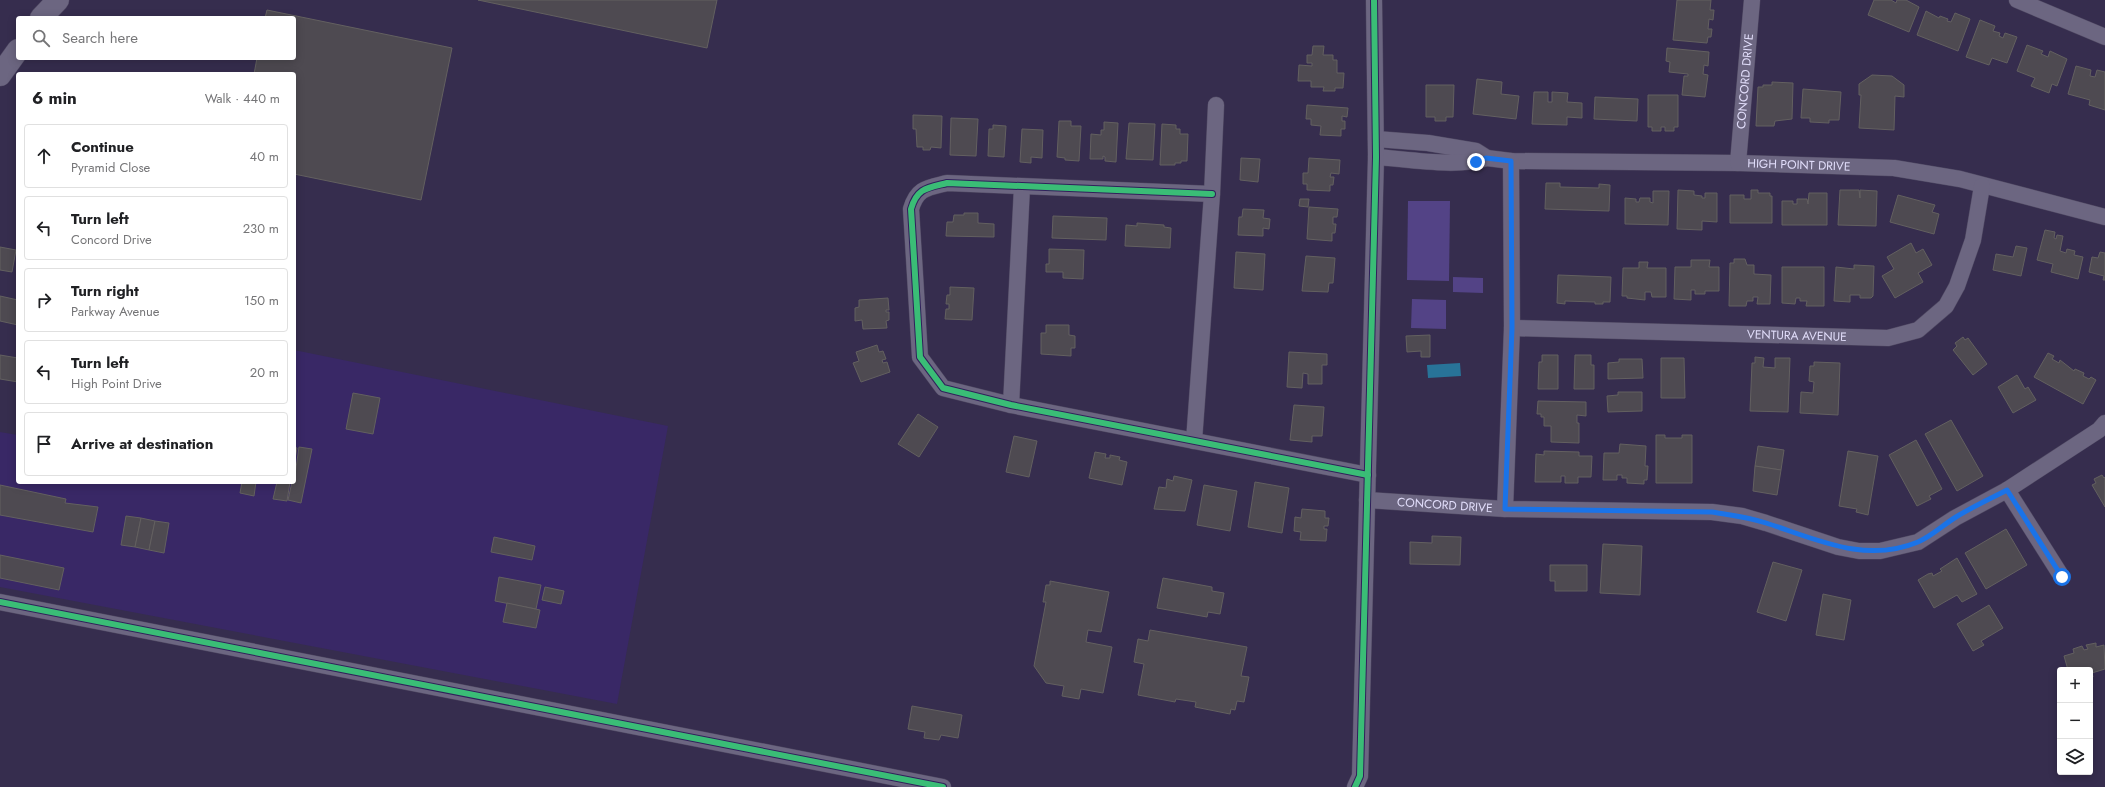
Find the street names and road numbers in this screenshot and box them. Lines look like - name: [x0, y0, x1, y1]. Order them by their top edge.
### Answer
- street label: CONCORD DRIVE: [1732, 33, 1758, 130]
- street label: HIGH POINT DRIVE: [1747, 154, 1851, 176]
- street label: VENTURA AVENUE: [1747, 325, 1847, 346]
- street label: CONCORD DRIVE: [1397, 493, 1493, 517]

